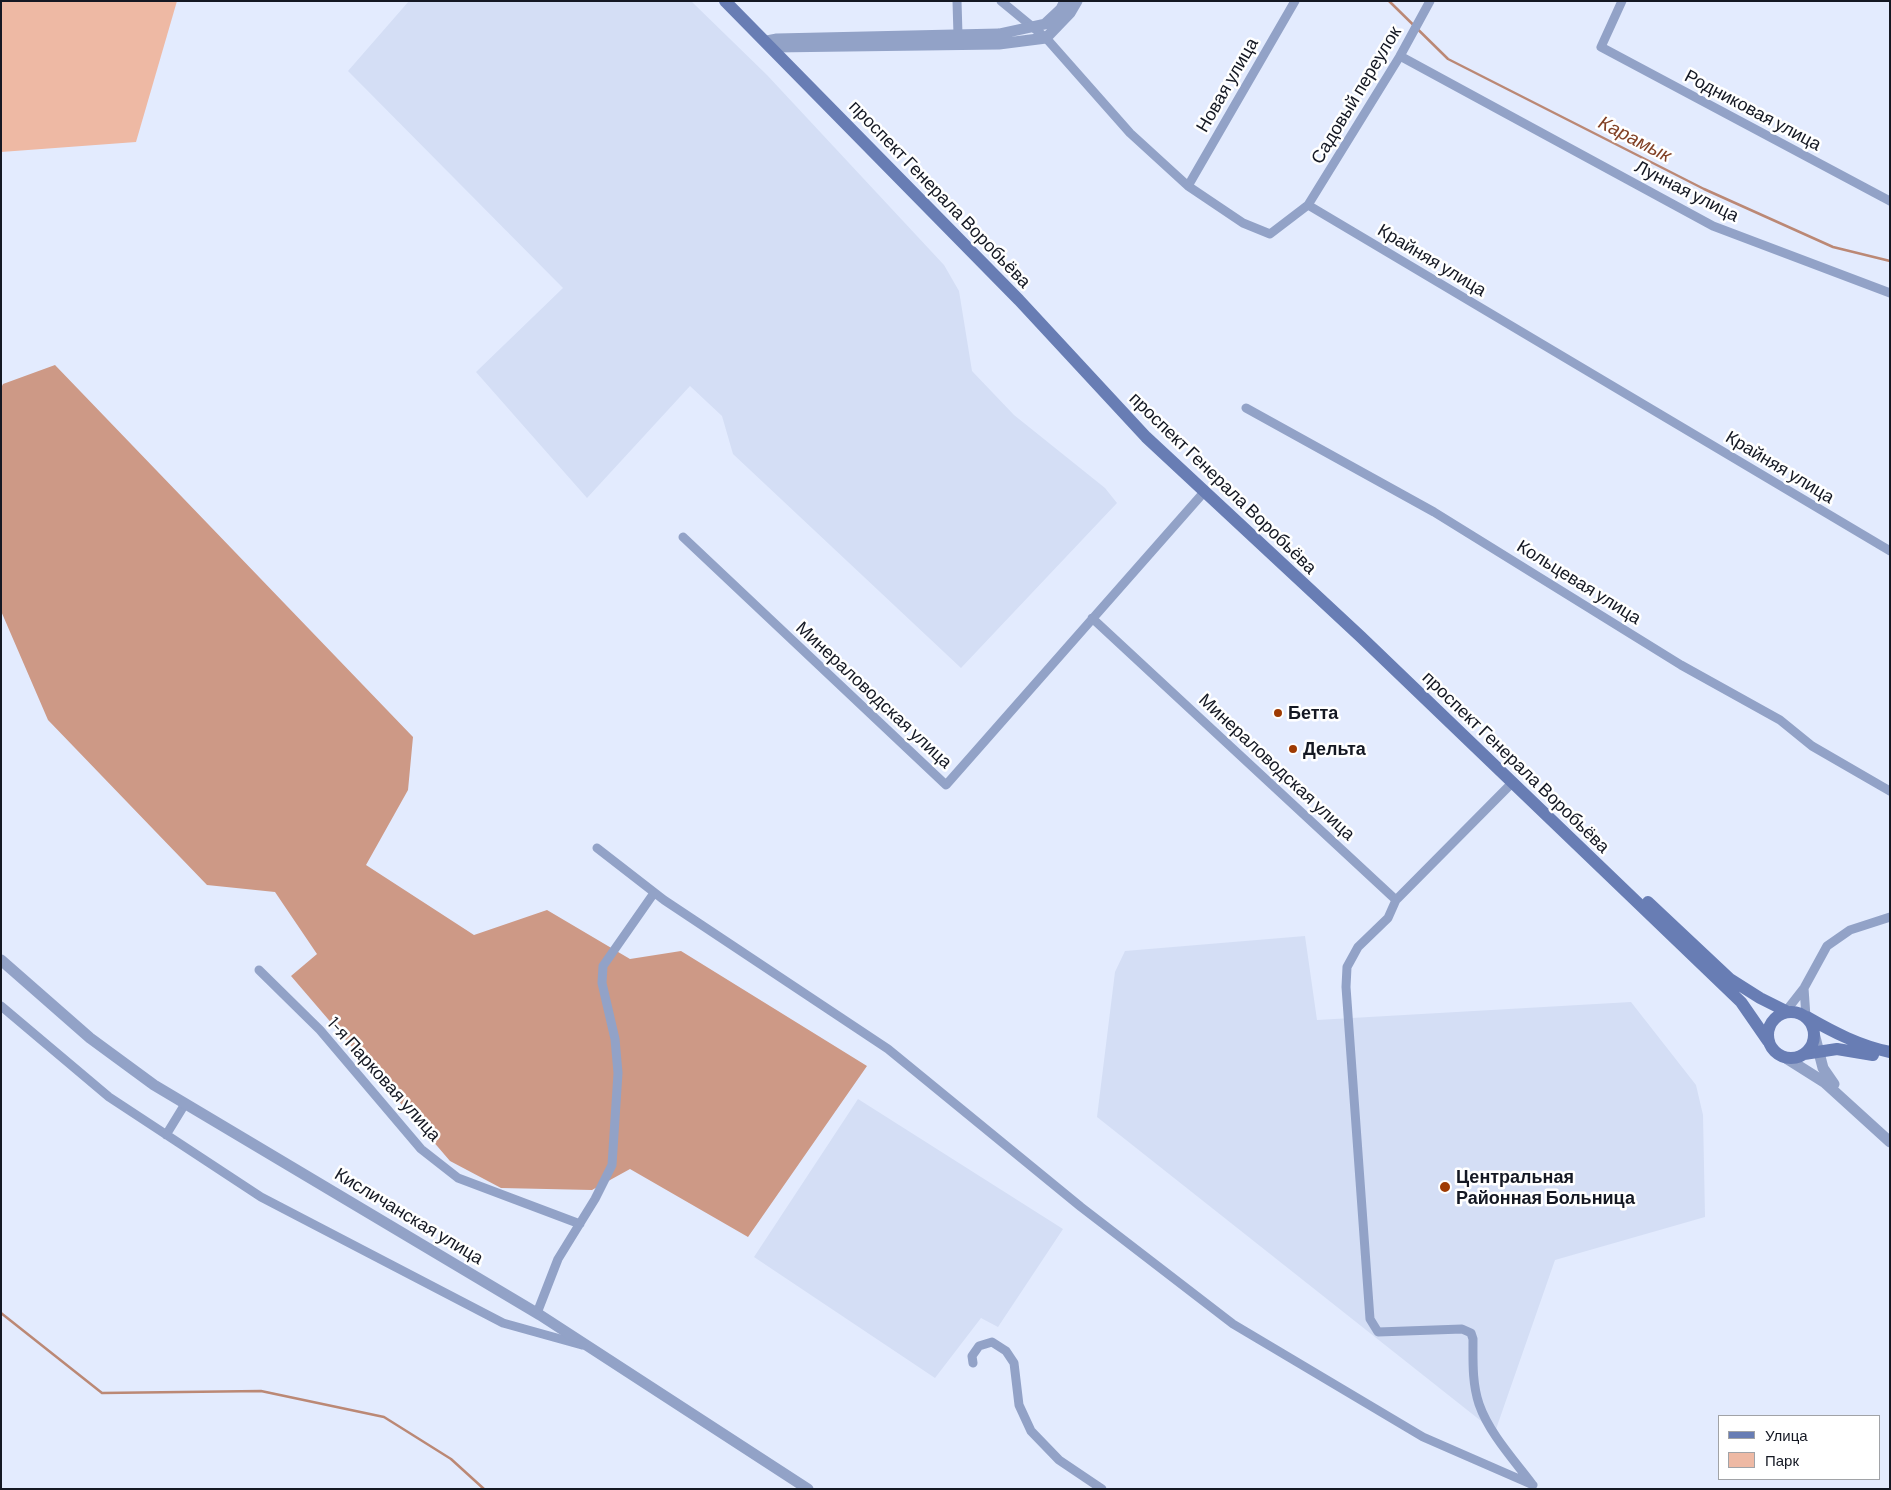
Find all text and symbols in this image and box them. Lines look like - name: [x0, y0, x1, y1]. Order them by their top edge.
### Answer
- street label: Садовый переулок: [1306, 22, 1406, 168]
- street label: Новая улица: [1191, 34, 1263, 136]
- street label: Родниковая улица: [1681, 65, 1825, 155]
- street label: проспект Генерала Воробьёва: [845, 96, 1035, 292]
- water label: Карамык: [1595, 111, 1675, 167]
- street label: Лунная улица: [1631, 156, 1743, 226]
- street label: Крайняя улица: [1374, 219, 1490, 301]
- street label: проспект Генерала Воробьёва: [1125, 388, 1321, 578]
- street label: Крайняя улица: [1722, 426, 1838, 508]
- street label: Кольцевая улица: [1513, 535, 1645, 629]
- street label: Минераловодская улица: [792, 617, 956, 773]
- street label: проспект Генерала Воробьёва: [1418, 667, 1614, 857]
- street label: Минераловодская улица: [1195, 689, 1359, 845]
- place label: Бетта: [1288, 702, 1338, 724]
- marker: Бетта: [1272, 707, 1284, 719]
- place label: Дельта: [1303, 738, 1366, 760]
- marker: Дельта: [1287, 743, 1299, 755]
- street label: 1-я Парковая улица: [322, 1012, 446, 1146]
- street label: Кисличанская улица: [331, 1163, 487, 1269]
- place label: Центральная Районная Больница: [1456, 1166, 1635, 1208]
- marker: Центральная Районная Больница: [1438, 1180, 1452, 1194]
- legend: [1718, 1415, 1881, 1480]
- text: Улица: [1765, 1426, 1808, 1444]
- text: Парк: [1765, 1451, 1799, 1469]

